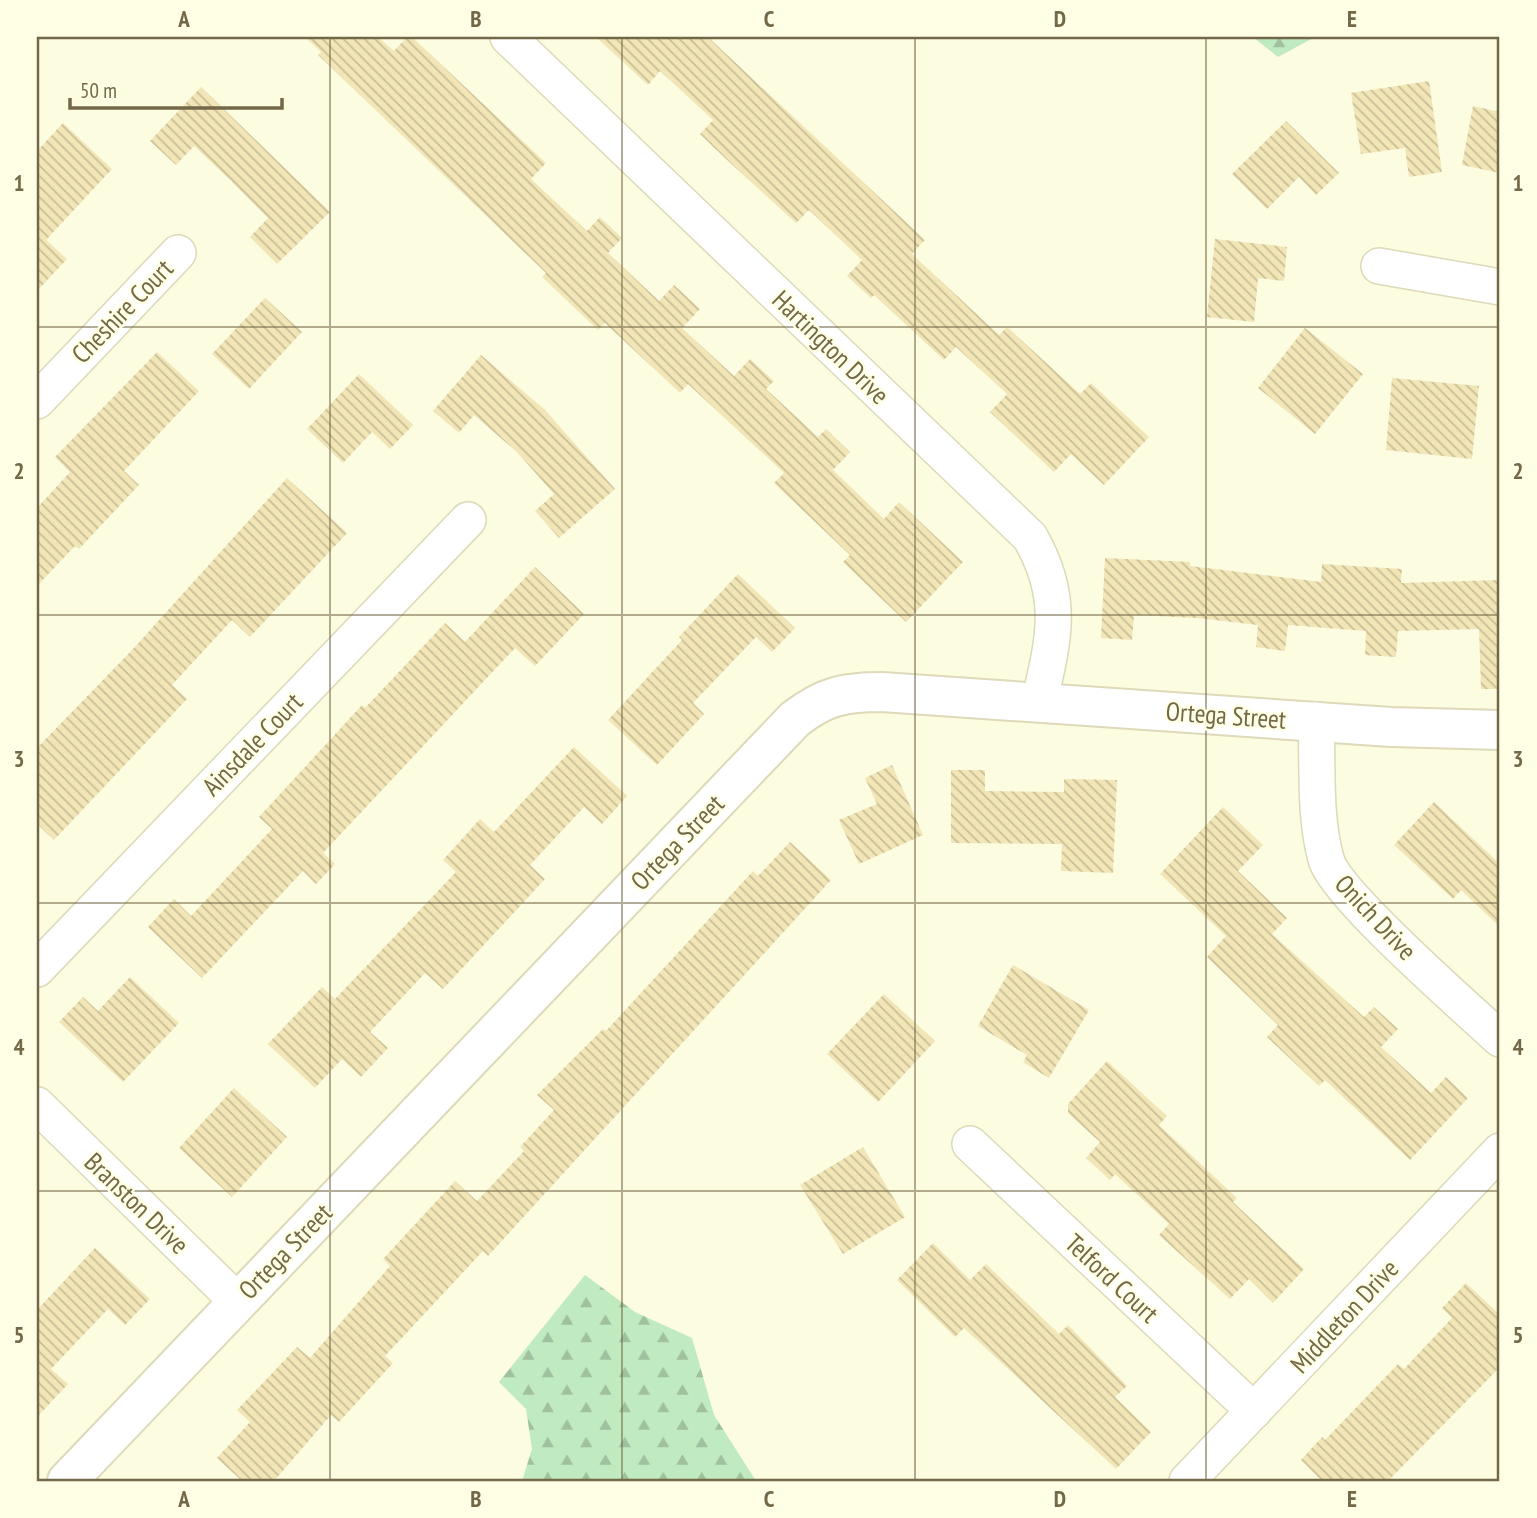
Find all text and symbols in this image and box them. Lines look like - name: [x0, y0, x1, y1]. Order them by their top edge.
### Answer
- text: A: [177, 4, 190, 33]
- text: B: [470, 4, 482, 33]
- text: C: [764, 4, 775, 33]
- text: D: [1054, 4, 1066, 33]
- text: E: [1347, 4, 1357, 33]
- scale bar: [70, 66, 282, 110]
- text: 50 m: [80, 77, 117, 104]
- text: 1: [14, 168, 25, 197]
- text: 1: [1513, 168, 1524, 197]
- street label: Cheshire Court: [64, 252, 180, 370]
- street label: Hartington Drive: [766, 283, 896, 411]
- text: 2: [14, 456, 25, 485]
- text: 2: [1513, 456, 1524, 485]
- street label: Ainsdale Court: [195, 686, 309, 802]
- street label: Ortega Street: [1165, 694, 1287, 736]
- text: 3: [14, 744, 25, 773]
- text: 3: [1513, 744, 1524, 773]
- street label: Ortega Street: [623, 787, 731, 897]
- street label: Onich Drive: [1328, 867, 1424, 967]
- text: 4: [14, 1032, 25, 1061]
- text: 4: [1513, 1032, 1524, 1061]
- street label: Branston Drive: [78, 1145, 196, 1261]
- street label: Ortega Street: [231, 1196, 339, 1306]
- street label: Telford Court: [1058, 1226, 1166, 1330]
- street label: Middleton Drive: [1283, 1252, 1405, 1380]
- text: 5: [14, 1320, 25, 1349]
- text: 5: [1513, 1320, 1524, 1349]
- text: A: [177, 1484, 190, 1513]
- text: B: [470, 1484, 482, 1513]
- text: C: [764, 1484, 775, 1513]
- text: D: [1054, 1484, 1066, 1513]
- text: E: [1347, 1484, 1357, 1513]

